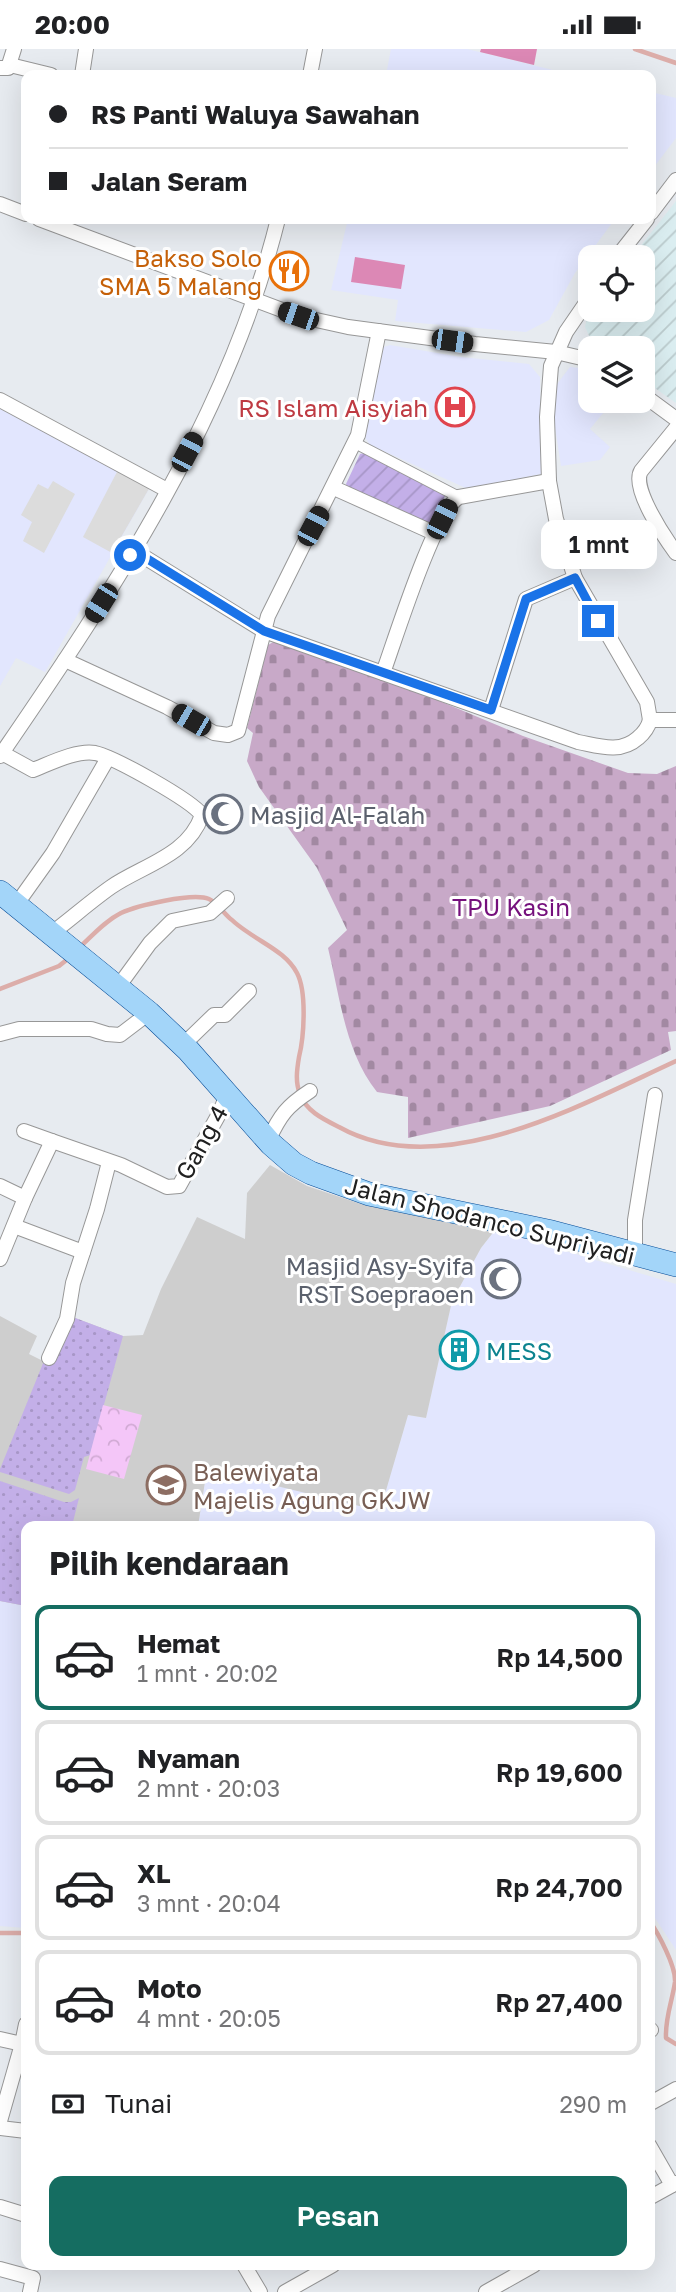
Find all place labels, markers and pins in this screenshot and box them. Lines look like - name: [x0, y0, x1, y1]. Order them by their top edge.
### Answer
- place label: Bakso Solo SMA 5 Malang: [99, 243, 262, 300]
- restaurant icon: Bakso Solo SMA 5 Malang: [268, 250, 310, 292]
- hospital icon: RS Islam Aisyiah: [434, 386, 476, 428]
- place label: RS Islam Aisyiah: [238, 393, 428, 422]
- mosque icon: Masjid Al-Falah: [202, 793, 244, 835]
- place label: Masjid Al-Falah: [250, 800, 425, 829]
- place label: Masjid Asy-Syifa RST Soepraoen: [286, 1251, 474, 1308]
- mosque icon: Masjid Asy-Syifa RST Soepraoen: [480, 1258, 522, 1300]
- building icon: MESS: [438, 1329, 480, 1371]
- place label: MESS: [486, 1336, 552, 1365]
- place label: Balewiyata Majelis Agung GKJW: [193, 1457, 431, 1514]
- school or university icon: Balewiyata Majelis Agung GKJW: [145, 1464, 187, 1506]

